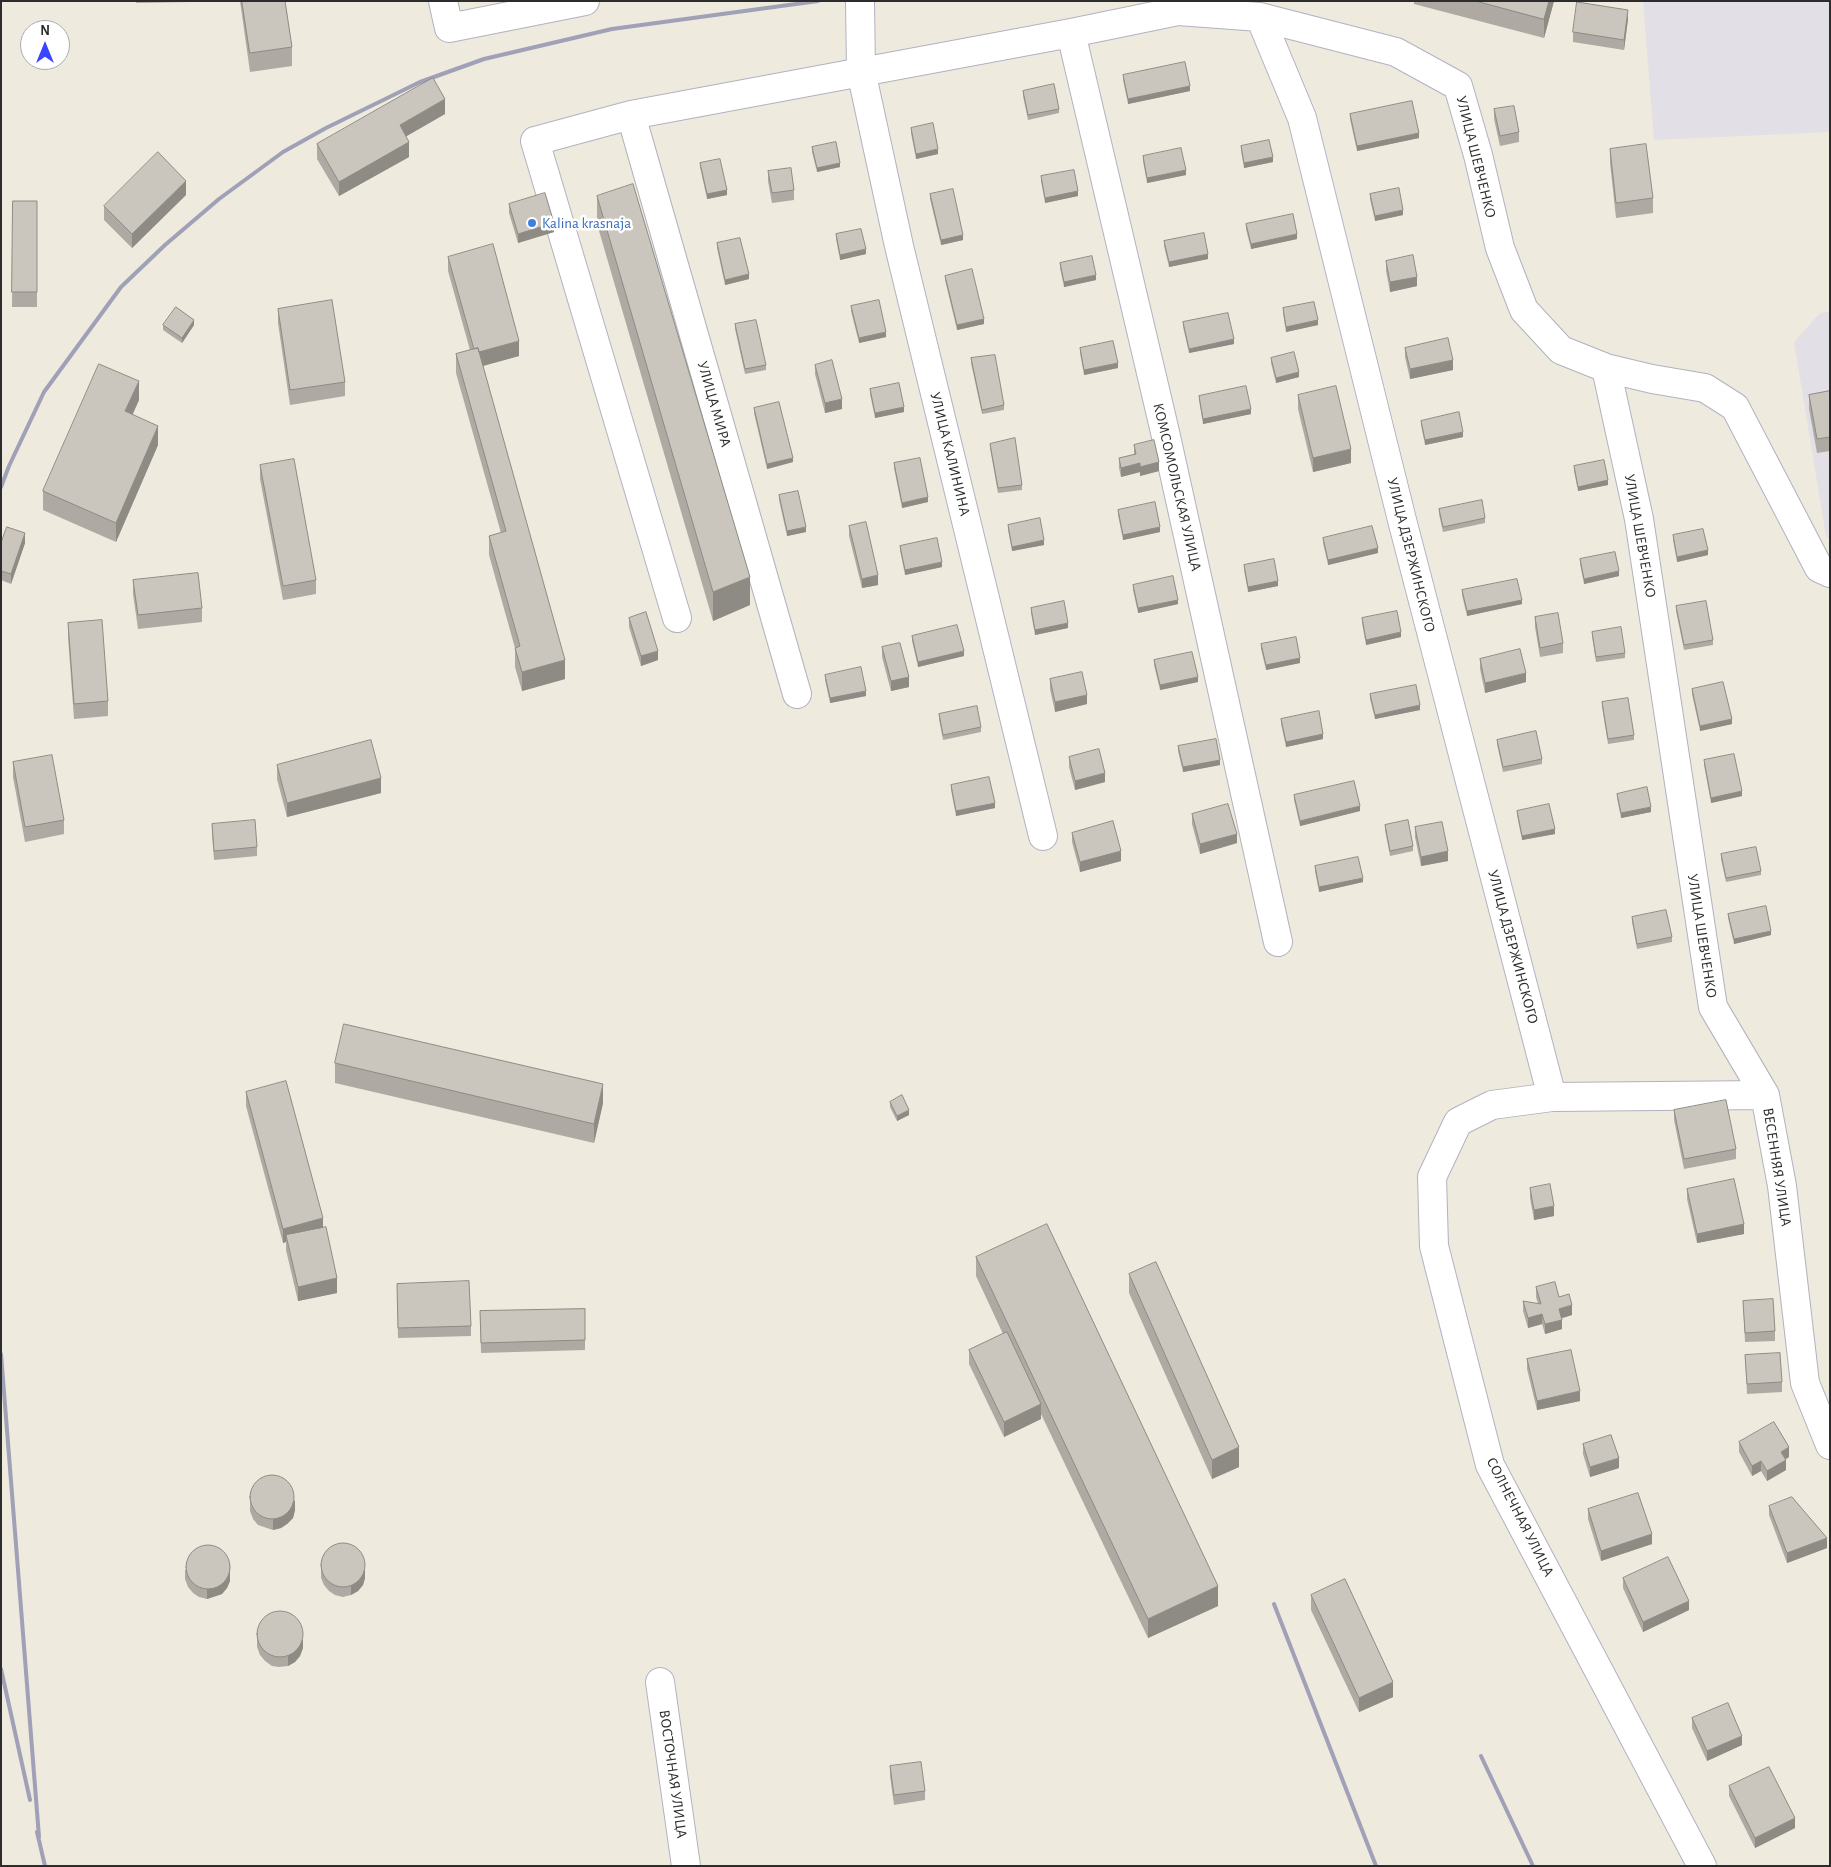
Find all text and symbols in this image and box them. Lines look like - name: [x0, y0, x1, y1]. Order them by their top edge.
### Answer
- north arrow: [20, 20, 70, 70]
- text: N: [40, 24, 50, 38]
- street label: УЛИЦА ШЕВЧЕНКО: [1452, 94, 1500, 220]
- place label: Kalina krasnaja: [542, 214, 631, 232]
- marker: Kalina krasnaja: [526, 217, 538, 229]
- street label: УЛИЦА МИРА: [693, 359, 735, 449]
- street label: УЛИЦА КАЛИНИНА: [926, 390, 974, 518]
- street label: КОМСОМОЛЬСКАЯ УЛИЦА: [1149, 401, 1205, 573]
- street label: УЛИЦА ШЕВЧЕНКО: [1620, 473, 1660, 599]
- street label: УЛИЦА ДЗЕРЖИНСКОГО: [1383, 476, 1439, 634]
- street label: УЛИЦА ДЗЕРЖИНСКОГО: [1484, 868, 1542, 1026]
- street label: УЛИЦА ШЕВЧЕНКО: [1683, 873, 1721, 999]
- street label: ВЕСЕННЯЯ УЛИЦА: [1759, 1106, 1795, 1228]
- street label: СОЛНЕЧНАЯ УЛИЦА: [1482, 1454, 1558, 1580]
- street label: ВОСТОЧНАЯ УЛИЦА: [655, 1709, 691, 1839]

